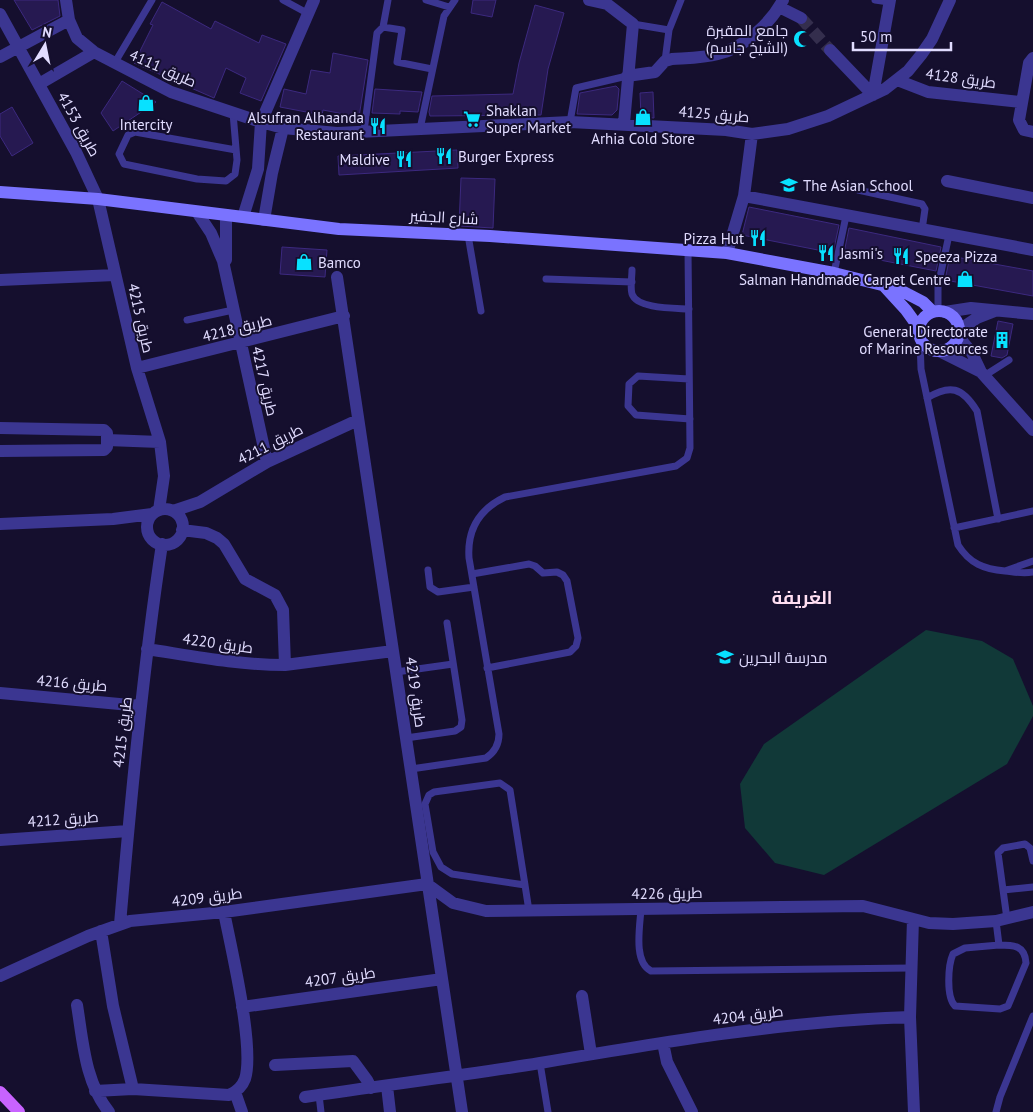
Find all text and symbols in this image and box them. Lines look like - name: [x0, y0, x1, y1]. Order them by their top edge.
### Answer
- north arrow: [20, 20, 70, 70]
- scale bar: [853, 20, 950, 52]
- place label: جامع المقبرة (الشيخ جاسم): [706, 21, 788, 59]
- text: N: [41, 23, 53, 42]
- text: 50 m: [860, 27, 893, 46]
- mosque icon: جامع المقبرة (الشيخ جاسم): [792, 29, 812, 49]
- street label: طريق 4111: [126, 45, 199, 92]
- street label: طريق 4128: [924, 64, 997, 93]
- street label: طريق 4153: [53, 88, 105, 160]
- shop icon: Intercity: [136, 93, 156, 113]
- place label: Shaklan Super Market: [486, 101, 571, 137]
- street label: طريق 4125: [678, 101, 750, 128]
- shop icon: Arhia Cold Store: [633, 107, 653, 127]
- place label: Alsufran Alhaanda Restaurant: [247, 108, 364, 144]
- supermarket icon: Shaklan Super Market: [462, 109, 482, 129]
- place label: Intercity: [119, 115, 173, 134]
- restaurant icon: Alsufran Alhaanda Restaurant: [368, 116, 388, 136]
- place label: Arhia Cold Store: [591, 129, 695, 148]
- restaurant icon: Burger Express: [434, 146, 454, 166]
- place label: Burger Express: [458, 147, 554, 166]
- restaurant icon: Maldive: [394, 149, 414, 169]
- place label: Maldive: [340, 150, 390, 169]
- school or university icon: The Asian School: [779, 175, 799, 195]
- place label: The Asian School: [803, 176, 913, 195]
- street label: شارع الجفير: [408, 206, 479, 230]
- restaurant icon: Pizza Hut: [748, 228, 768, 248]
- place label: Pizza Hut: [683, 229, 744, 248]
- restaurant icon: Jasmi's: [816, 243, 836, 263]
- place label: Jasmi's: [839, 244, 883, 263]
- restaurant icon: Speeza Pizza: [891, 246, 911, 266]
- place label: Speeza Pizza: [915, 247, 997, 266]
- shop icon: Bamco: [294, 252, 314, 272]
- place label: Bamco: [318, 253, 361, 272]
- shop icon: Salman Handmade Carpet Centre: [955, 269, 975, 289]
- place label: Salman Handmade Carpet Centre: [739, 270, 951, 289]
- street label: طريق 4215: [123, 281, 158, 355]
- street label: طريق 4218: [200, 310, 274, 347]
- place label: General Directorate of Marine Resources: [859, 322, 988, 358]
- building icon: General Directorate of Marine Resources: [992, 330, 1012, 350]
- street label: طريق 4217: [247, 344, 282, 418]
- street label: طريق 4211: [234, 419, 306, 469]
- district label: الغريفة: [772, 586, 832, 609]
- street label: طريق 4220: [181, 629, 254, 658]
- school or university icon: مدرسة البحرين: [715, 647, 735, 667]
- place label: مدرسة البحرين: [739, 648, 828, 668]
- street label: طريق 4219: [401, 656, 430, 729]
- street label: طريق 4216: [36, 670, 108, 697]
- street label: طريق 4215: [108, 696, 137, 769]
- street label: طريق 4212: [27, 807, 99, 832]
- street label: طريق 4209: [171, 883, 244, 912]
- street label: طريق 4226: [631, 883, 703, 904]
- street label: طريق 4207: [304, 963, 377, 992]
- street label: طريق 4204: [712, 1001, 785, 1030]

